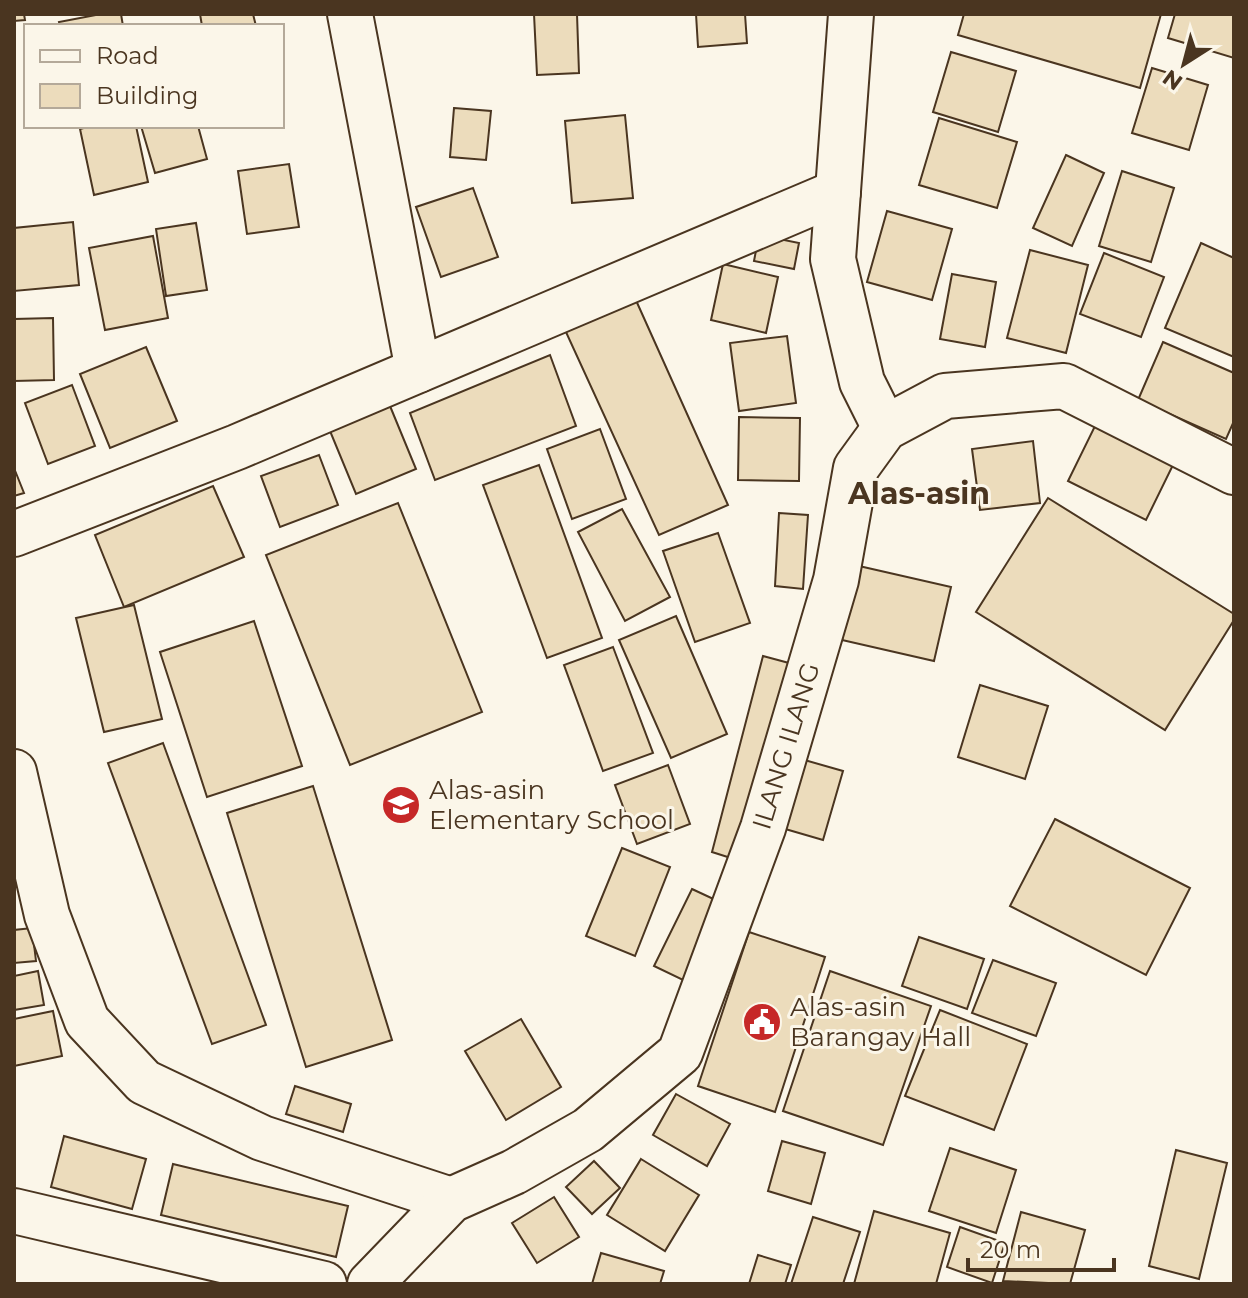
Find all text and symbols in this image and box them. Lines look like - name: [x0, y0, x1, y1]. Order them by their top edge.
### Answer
- legend: [24, 24, 284, 128]
- north arrow: [1144, 24, 1224, 104]
- text: Road: [96, 41, 159, 70]
- text: N: [1157, 64, 1188, 96]
- text: Building: [96, 81, 199, 110]
- district label: Alas-asin: [847, 475, 990, 512]
- street label: ILANG ILANG: [745, 659, 827, 833]
- place label: Alas-asin Elementary School: [429, 774, 674, 836]
- school or university icon: Alas-asin Elementary School: [380, 784, 422, 826]
- place label: Alas-asin Barangay Hall: [790, 991, 971, 1053]
- public building icon: Alas-asin Barangay Hall: [741, 1001, 783, 1043]
- scale bar: [968, 1222, 1114, 1272]
- text: 20 m: [980, 1235, 1041, 1264]

